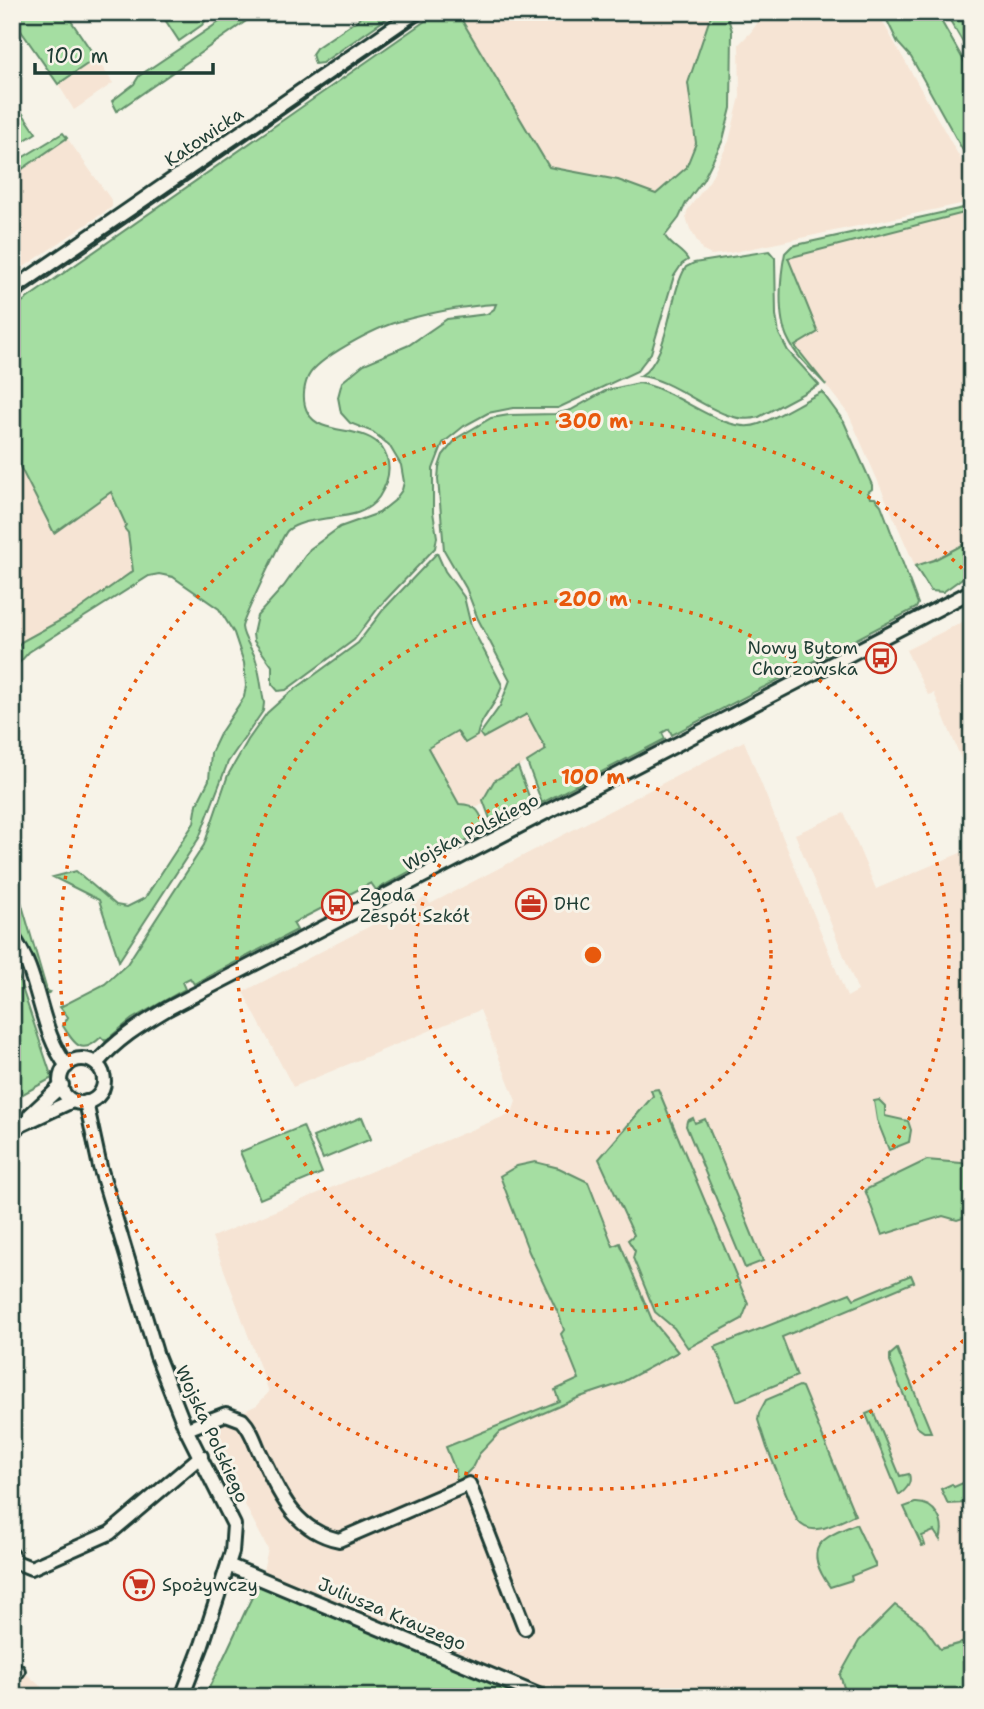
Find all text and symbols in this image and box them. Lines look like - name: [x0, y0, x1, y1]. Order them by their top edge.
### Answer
- scale bar: [35, 32, 214, 76]
- text: 100 m: [46, 42, 109, 70]
- street label: Katowicka: [160, 102, 248, 172]
- text: 300 m: [558, 407, 628, 435]
- text: 200 m: [558, 585, 628, 613]
- place label: Nowy Bytom Chorzowska: [747, 636, 858, 681]
- bus stop icon: Nowy Bytom Chorzowska: [864, 641, 898, 675]
- text: 100 m: [561, 763, 625, 791]
- street label: Wojska Polskiego: [399, 787, 543, 877]
- place label: Zgoda Zespół Szkół: [360, 883, 470, 928]
- office icon: DHC: [514, 887, 548, 921]
- bus stop icon: Zgoda Zespół Szkół: [320, 888, 354, 922]
- place label: DHC: [554, 892, 590, 916]
- centre of rings: [581, 943, 605, 967]
- street label: Wojska Polskiego: [170, 1361, 254, 1507]
- supermarket icon: Spożywczy: [122, 1568, 156, 1602]
- street label: Juliusza Krauzego: [314, 1572, 470, 1656]
- place label: Spożywczy: [162, 1573, 258, 1597]

